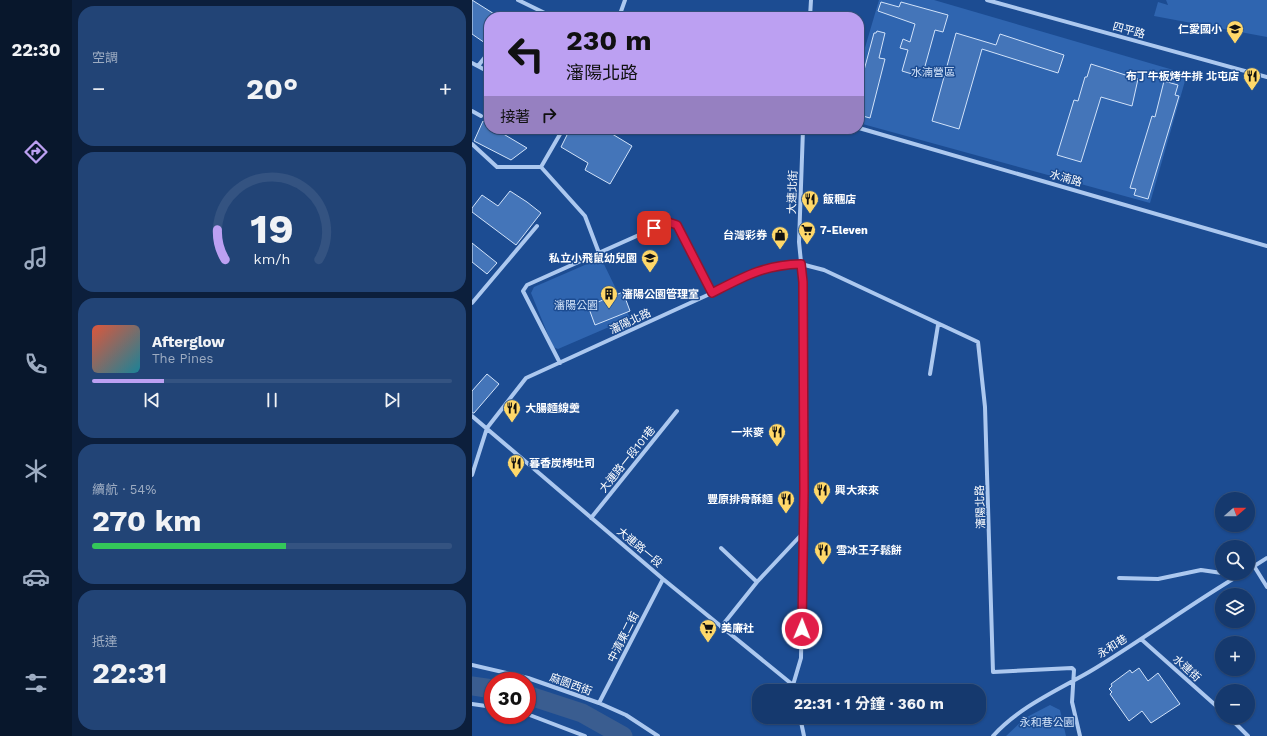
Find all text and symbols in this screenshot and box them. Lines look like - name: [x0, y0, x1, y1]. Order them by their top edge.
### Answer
- school or university icon: 仁愛國小: [1225, 19, 1245, 44]
- street label: 四平路: [1111, 20, 1146, 41]
- place label: 仁愛國小: [1178, 23, 1222, 36]
- text: 230 m: [566, 24, 652, 57]
- icon: left: [500, 28, 552, 80]
- text: 22:30: [11, 39, 61, 60]
- text: 空調: [92, 50, 118, 65]
- text: 瀋陽北路: [566, 62, 638, 83]
- park label: 水湳營區: [911, 66, 955, 79]
- restaurant icon: 布丁牛板烤牛排 北屯店: [1242, 66, 1262, 91]
- place label: 布丁牛板烤牛排 北屯店: [1126, 70, 1239, 83]
- text: 20°: [246, 71, 298, 106]
- text: −: [92, 76, 105, 101]
- text: +: [439, 76, 452, 101]
- icon: right: [538, 104, 560, 126]
- text: 接著: [500, 108, 530, 126]
- icon: directions: [22, 138, 50, 166]
- street label: 水湳路: [1048, 168, 1084, 189]
- street label: 大連北街: [785, 170, 800, 214]
- restaurant icon: 飯糰店: [800, 189, 820, 214]
- place label: 飯糰店: [823, 193, 856, 206]
- text: 19: [250, 204, 294, 253]
- pin: [637, 211, 671, 245]
- icon: arrive: [643, 217, 665, 239]
- supermarket icon: 7-Eleven: [797, 220, 817, 245]
- place label: 7-Eleven: [820, 224, 868, 237]
- shop icon: 台灣彩券: [770, 225, 790, 250]
- place label: 台灣彩券: [723, 229, 768, 242]
- icon: music: [22, 244, 50, 272]
- school or university icon: 私立小飛鼠幼兒園: [640, 248, 660, 273]
- text: km/h: [254, 251, 290, 267]
- place label: 私立小飛鼠幼兒園: [548, 252, 637, 265]
- building icon: 瀋陽公園管理室: [599, 284, 619, 309]
- place label: 瀋陽公園管理室: [622, 288, 699, 301]
- park label: 瀋陽公園: [554, 299, 598, 312]
- street label: 瀋陽北路: [608, 306, 653, 337]
- text: Afterglow: [152, 333, 225, 351]
- icon: phone: [22, 350, 50, 378]
- text: The Pines: [152, 351, 213, 366]
- icon: previous: [141, 389, 163, 411]
- icon: pause: [261, 389, 283, 411]
- icon: next: [381, 389, 403, 411]
- restaurant icon: 大腸麵線羹: [502, 398, 522, 423]
- place label: 大腸麵線羹: [525, 402, 580, 415]
- restaurant icon: 一米麥: [767, 422, 787, 447]
- street label: 大連路一段101巷: [597, 424, 658, 495]
- place label: 一米麥: [731, 426, 764, 439]
- restaurant icon: 暮香炭烤吐司: [506, 453, 526, 478]
- icon: climate: [22, 457, 50, 485]
- place label: 暮香炭烤吐司: [529, 457, 595, 470]
- restaurant icon: 興大來來: [812, 480, 832, 505]
- text: 續航 · 54%: [92, 482, 156, 497]
- place label: 興大來來: [835, 484, 879, 497]
- street label: 瀋陽北路: [973, 485, 988, 529]
- restaurant icon: 豐原排骨酥麵: [776, 489, 796, 514]
- north arrow: [1215, 492, 1255, 532]
- map controls: [1215, 492, 1255, 724]
- place label: 豐原排骨酥麵: [707, 493, 773, 506]
- text: 270 km: [92, 503, 202, 538]
- street label: 大連路一段: [614, 525, 665, 570]
- restaurant icon: 雪冰王子鬆餅: [813, 540, 833, 565]
- button: search: [1215, 540, 1255, 580]
- place label: 雪冰王子鬆餅: [836, 544, 902, 557]
- icon: car: [22, 563, 50, 591]
- button: layers: [1215, 588, 1255, 628]
- position arrow: [781, 608, 823, 650]
- street label: 中清東二街: [605, 610, 642, 665]
- supermarket icon: 美廉社: [698, 618, 718, 643]
- place label: 美廉社: [721, 622, 754, 635]
- street label: 永和巷: [1095, 632, 1130, 661]
- text: 抵達: [92, 634, 118, 649]
- button: +: [1215, 636, 1255, 676]
- street label: 水連街: [1170, 653, 1203, 684]
- text: 22:31: [92, 655, 168, 690]
- icon: filters: [22, 669, 50, 697]
- street label: 麻園西街: [548, 671, 594, 698]
- speed limit sign: 30: [484, 672, 536, 724]
- button: −: [1215, 684, 1255, 724]
- text: 22:31 · 1 分鐘 · 360 m: [794, 695, 944, 713]
- park label: 永和巷公園: [1020, 716, 1075, 729]

